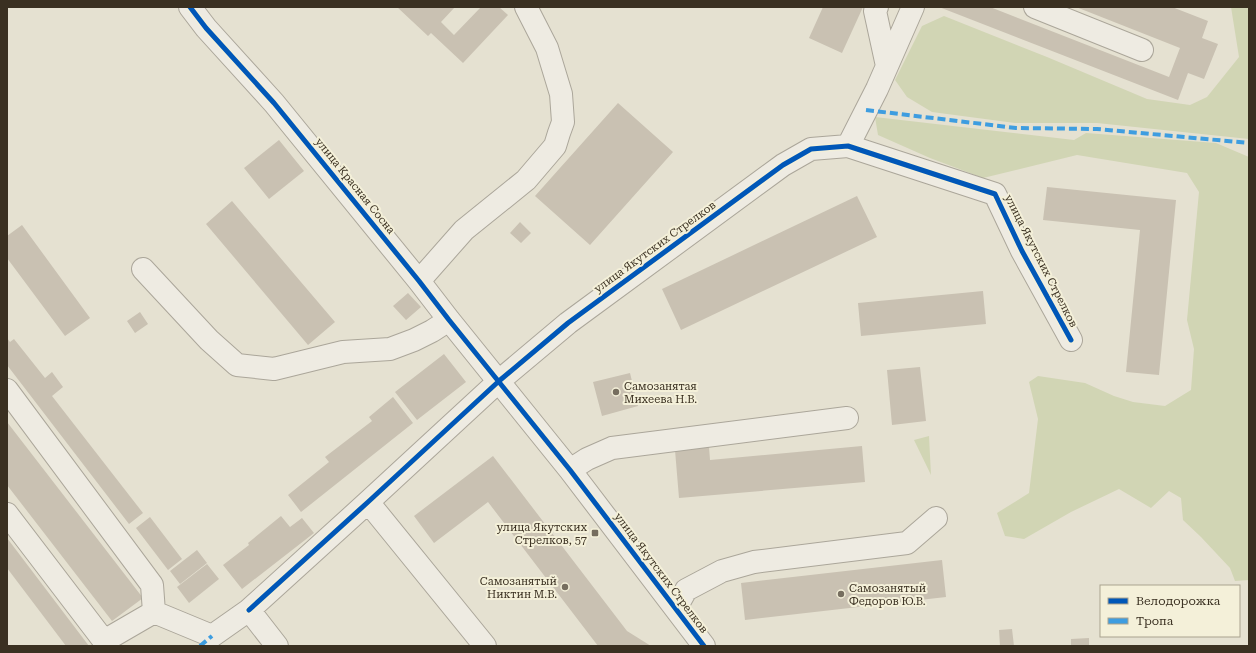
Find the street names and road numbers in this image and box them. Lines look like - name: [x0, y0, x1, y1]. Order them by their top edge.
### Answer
- street label: улица Красная Сосна: [312, 135, 398, 237]
- street label: улица Якутских Стрелков: [1002, 192, 1080, 330]
- street label: улица Якутских Стрелков: [592, 198, 718, 296]
- street label: улица Якутских Стрелков: [612, 510, 710, 636]

